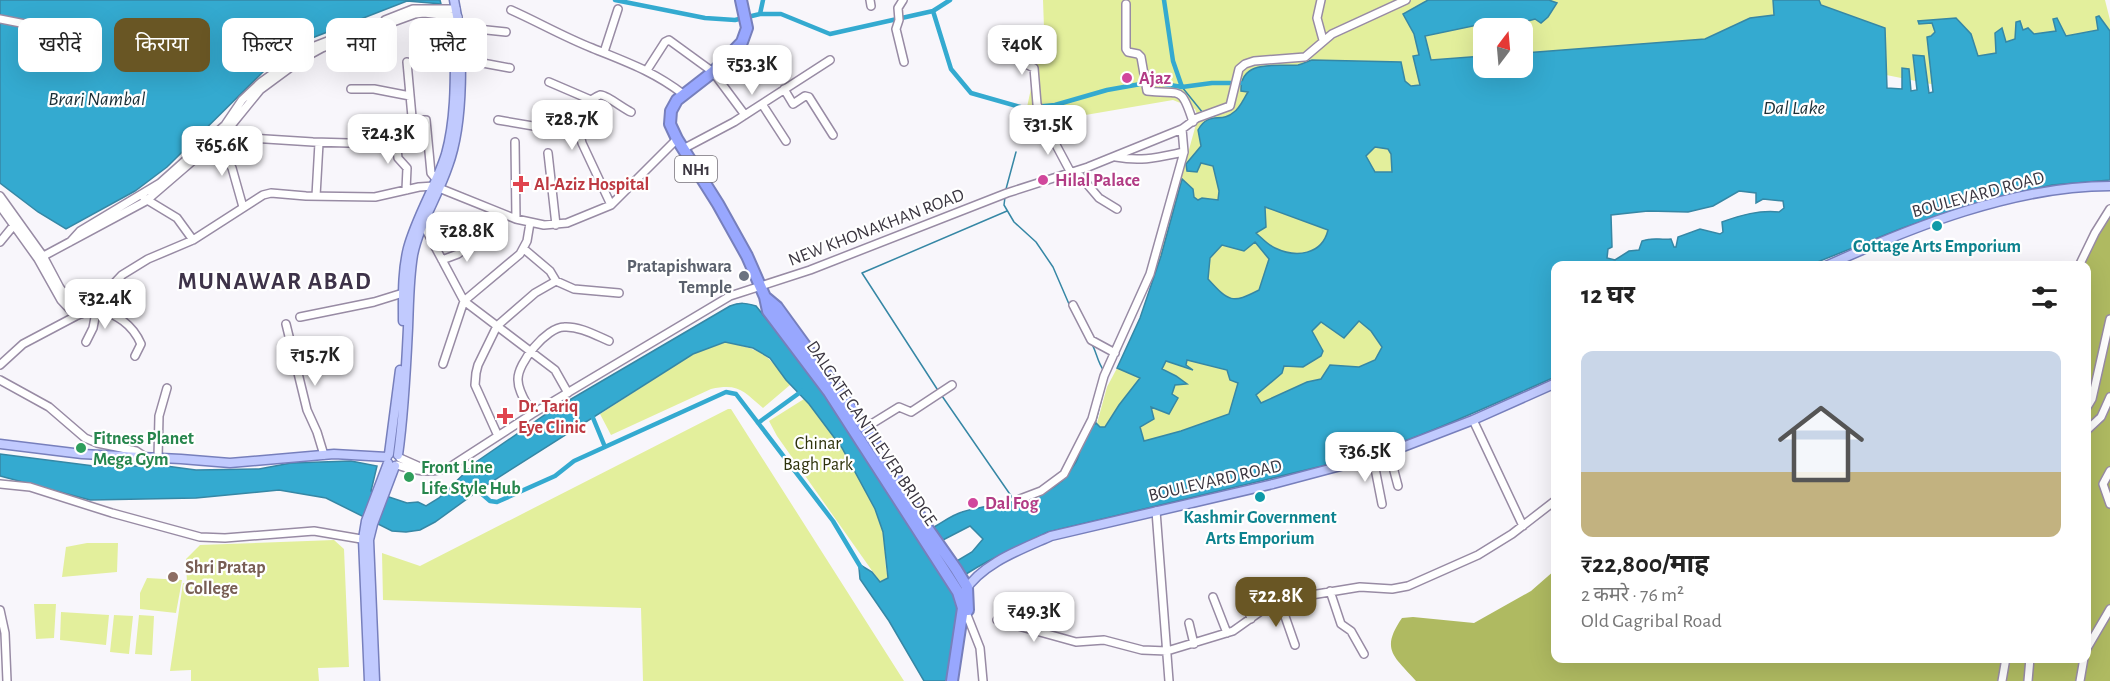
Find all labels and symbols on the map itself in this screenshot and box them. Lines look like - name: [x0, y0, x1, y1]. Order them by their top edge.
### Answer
- north arrow: [1473, 18, 1533, 78]
- pin: ₹40K: [986, 25, 1058, 76]
- pin: ₹53.3K: [703, 45, 801, 96]
- place label: Ajaz: [1139, 70, 1172, 88]
- marker: Ajaz: [1120, 71, 1134, 85]
- water label: Brari Nambal: [48, 89, 146, 109]
- water label: Dal Lake: [1763, 98, 1826, 118]
- pin: ₹28.7K: [523, 100, 621, 151]
- pin: ₹31.5K: [999, 105, 1097, 156]
- pin: ₹24.3K: [339, 114, 437, 165]
- pin: ₹65.6K: [173, 126, 271, 177]
- road number: NH1: [675, 156, 717, 182]
- street label: BOULEVARD ROAD: [1910, 169, 2046, 221]
- place label: Hilal Palace: [1055, 172, 1140, 190]
- marker: Hilal Palace: [1036, 173, 1050, 187]
- marker: Al-Aziz Hospital: [512, 175, 530, 193]
- place label: Al-Aziz Hospital: [534, 176, 649, 194]
- street label: NEW KHONAKHAN ROAD: [786, 186, 967, 270]
- pin: ₹28.8K: [418, 212, 516, 263]
- marker: Cottage Arts Emporium: [1930, 219, 1944, 233]
- place label: Cottage Arts Emporium: [1853, 238, 2021, 256]
- place label: Pratapishwara Temple: [627, 258, 732, 297]
- marker: Pratapishwara Temple: [737, 269, 751, 283]
- district label: MUNAWAR ABAD: [178, 270, 372, 294]
- pin: ₹32.4K: [56, 279, 154, 330]
- pin: ₹15.7K: [266, 336, 364, 387]
- street label: DALGATE CANTILEVER BRIDGE: [803, 338, 940, 529]
- place label: Dr. Tariq Eye Clinic: [518, 398, 586, 437]
- marker: Dr. Tariq Eye Clinic: [496, 407, 514, 425]
- place label: Fitness Planet Mega Gym: [93, 430, 194, 469]
- pin: ₹36.5K: [1316, 432, 1414, 483]
- park label: Chinar Bagh Park: [783, 435, 854, 474]
- marker: Fitness Planet Mega Gym: [74, 441, 88, 455]
- street label: BOULEVARD ROAD: [1147, 457, 1284, 505]
- place label: Front Line Life Style Hub: [421, 459, 521, 498]
- marker: Front Line Life Style Hub: [402, 470, 416, 484]
- marker: Kashmir Government Arts Emporium: [1253, 490, 1267, 504]
- place label: Dal Fog: [985, 495, 1039, 513]
- marker: Dal Fog: [966, 496, 980, 510]
- place label: Kashmir Government Arts Emporium: [1183, 509, 1337, 548]
- place label: Shri Pratap College: [185, 559, 266, 598]
- marker: Shri Pratap College: [166, 570, 180, 584]
- pin: ₹22.8K: [1227, 577, 1325, 628]
- pin: ₹49.3K: [985, 592, 1083, 643]

